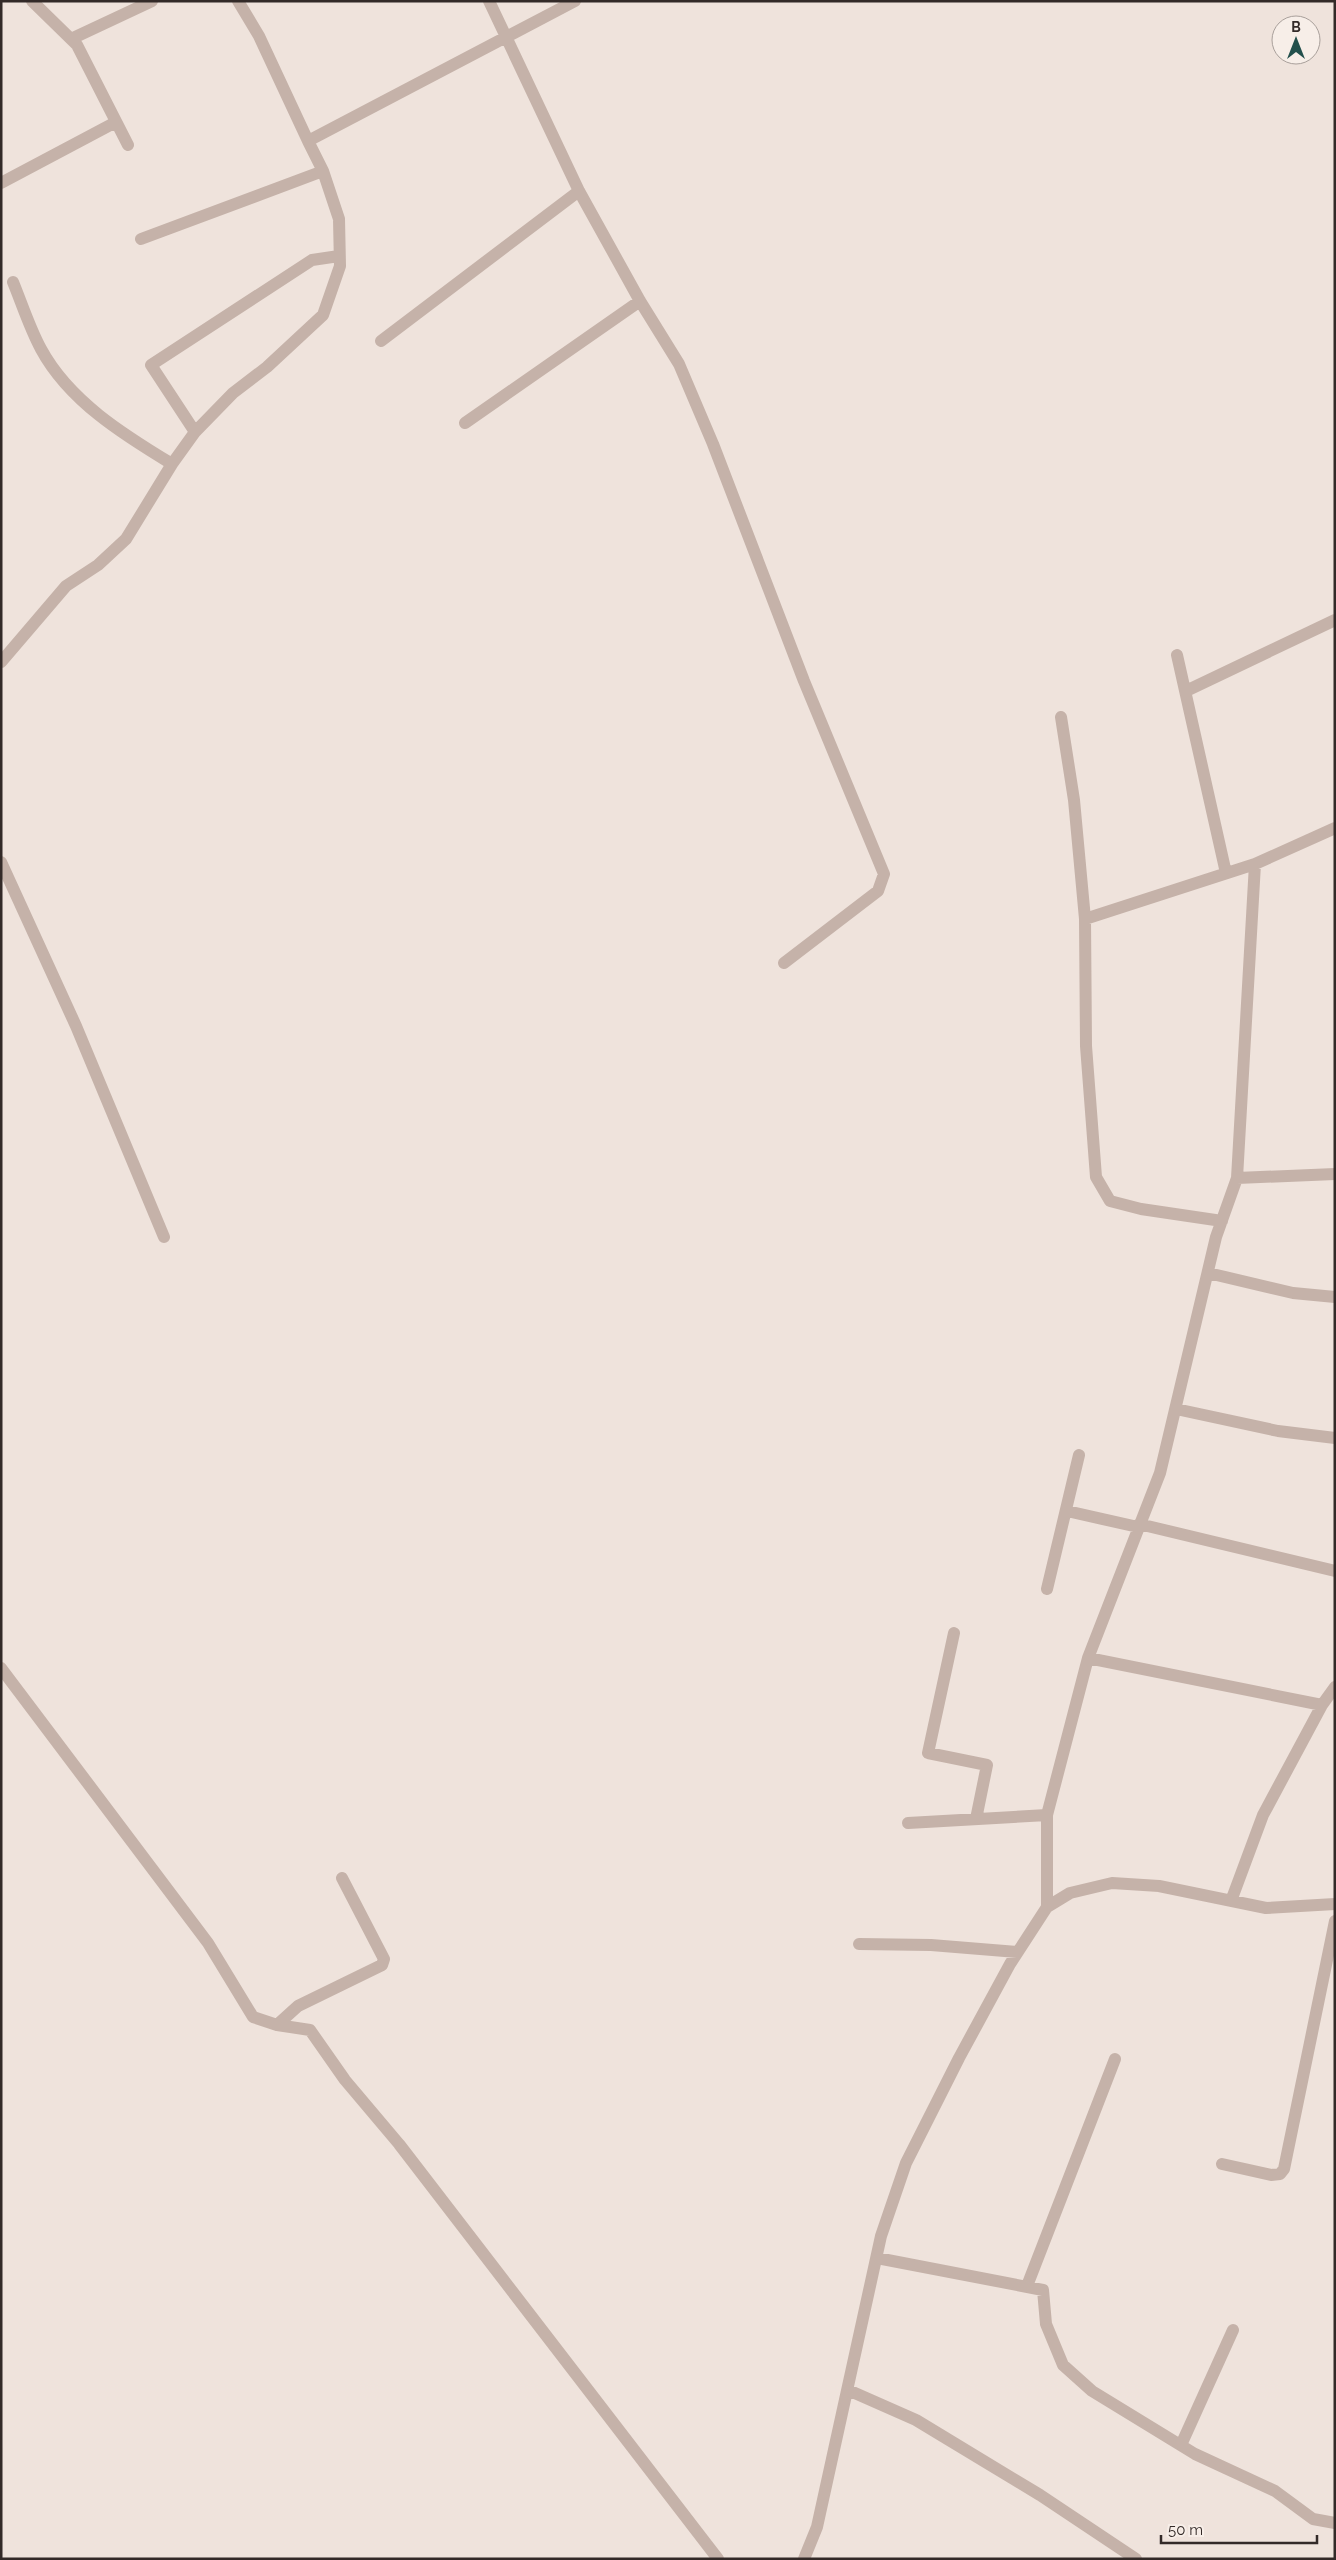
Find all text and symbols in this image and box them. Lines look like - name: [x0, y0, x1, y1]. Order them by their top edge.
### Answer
- north arrow: [1271, 15, 1321, 65]
- text: B: [1291, 19, 1301, 35]
- scale bar: [1161, 2512, 1317, 2544]
- text: 50 m: [1168, 2521, 1203, 2539]

